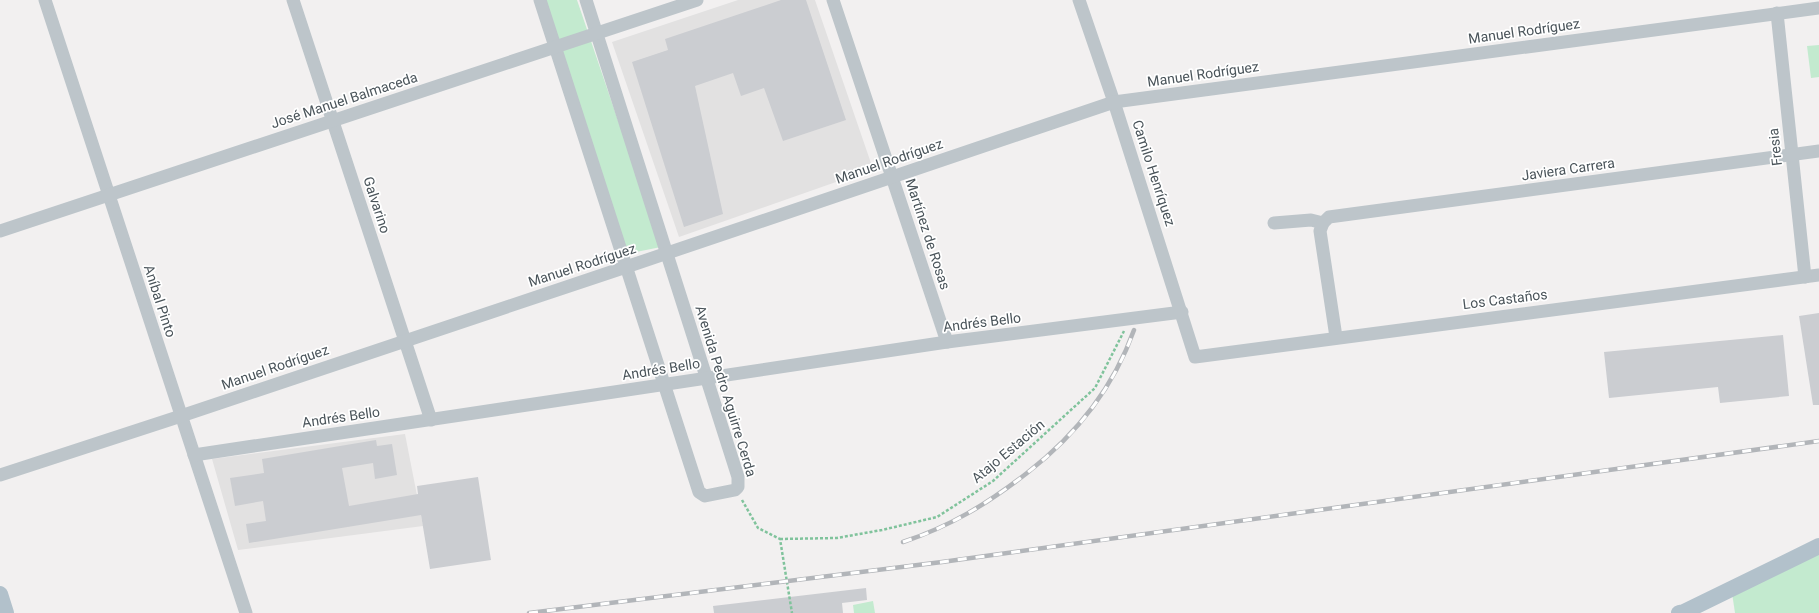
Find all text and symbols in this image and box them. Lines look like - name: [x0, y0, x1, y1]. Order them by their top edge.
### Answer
- street label: Manuel Rodríguez: [1467, 15, 1581, 47]
- street label: Manuel Rodríguez: [1146, 58, 1260, 90]
- street label: José Manuel Balmaceda: [269, 69, 419, 131]
- street label: Camilo Henríquez: [1129, 118, 1179, 228]
- street label: Fresia: [1765, 127, 1785, 167]
- street label: Manuel Rodríguez: [833, 135, 945, 187]
- street label: Javiera Carrera: [1520, 155, 1616, 183]
- street label: Galvarino: [360, 175, 394, 235]
- street label: Martínez de Rosas: [902, 176, 954, 292]
- street label: Manuel Rodríguez: [526, 240, 638, 290]
- street label: Aníbal Pinto: [141, 263, 179, 339]
- street label: Los Castaños: [1462, 286, 1548, 312]
- street label: Avenida Pedro Aguirre Cerda: [692, 303, 760, 479]
- street label: Andrés Bello: [942, 309, 1022, 335]
- street label: Manuel Rodríguez: [219, 341, 331, 393]
- street label: Andrés Bello: [621, 355, 701, 383]
- street label: Andrés Bello: [301, 404, 381, 430]
- street label: Atajo Estación: [968, 416, 1048, 486]

